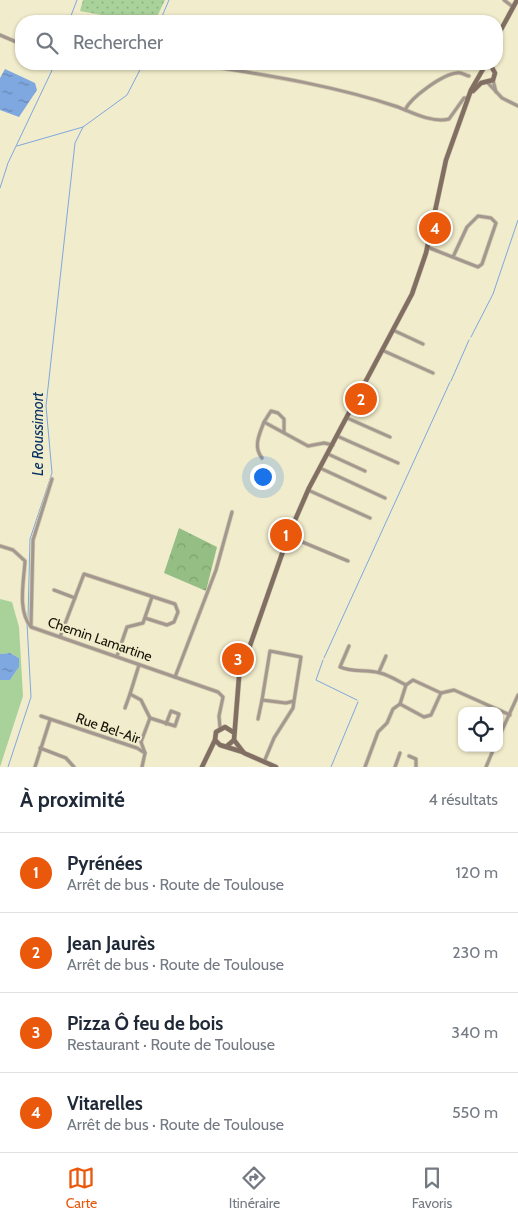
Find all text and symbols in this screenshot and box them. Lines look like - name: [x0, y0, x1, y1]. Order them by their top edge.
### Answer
- search box: [15, 15, 503, 70]
- icon: search: [33, 29, 61, 57]
- text: Rechercher: [73, 31, 163, 54]
- pin: 4: [419, 209, 451, 247]
- pin: 2: [345, 380, 377, 418]
- water label: Le Roussimort: [29, 392, 47, 476]
- your location: [250, 464, 276, 490]
- pin: 1: [270, 516, 302, 554]
- street label: Chemin Lamartine: [45, 613, 155, 665]
- pin: 3: [222, 640, 254, 678]
- map controls: [458, 707, 503, 752]
- button: locate: [458, 707, 503, 752]
- street label: Rue Bel-Air: [74, 709, 143, 748]
- text: À proximité: [20, 787, 125, 812]
- text: 4 résultats: [428, 790, 498, 809]
- text: Pyrénées: [67, 852, 143, 875]
- text: 1: [33, 863, 39, 882]
- text: 120 m: [456, 863, 498, 882]
- text: Arrêt de bus · Route de Toulouse: [67, 875, 284, 894]
- text: Jean Jaurès: [67, 932, 155, 955]
- text: 2: [32, 943, 40, 962]
- text: 230 m: [452, 943, 498, 962]
- text: Arrêt de bus · Route de Toulouse: [67, 955, 284, 974]
- text: Pizza Ô feu de bois: [67, 1012, 223, 1035]
- text: 3: [32, 1023, 40, 1042]
- text: 340 m: [451, 1023, 498, 1042]
- text: Restaurant · Route de Toulouse: [67, 1035, 275, 1054]
- text: Vitarelles: [67, 1092, 143, 1115]
- text: 4: [31, 1103, 41, 1122]
- text: 550 m: [452, 1103, 498, 1122]
- text: Arrêt de bus · Route de Toulouse: [67, 1115, 284, 1134]
- tab: Carte: [66, 1164, 97, 1212]
- tab: Itinéraire: [229, 1164, 280, 1212]
- tab: Favoris: [412, 1164, 452, 1212]

